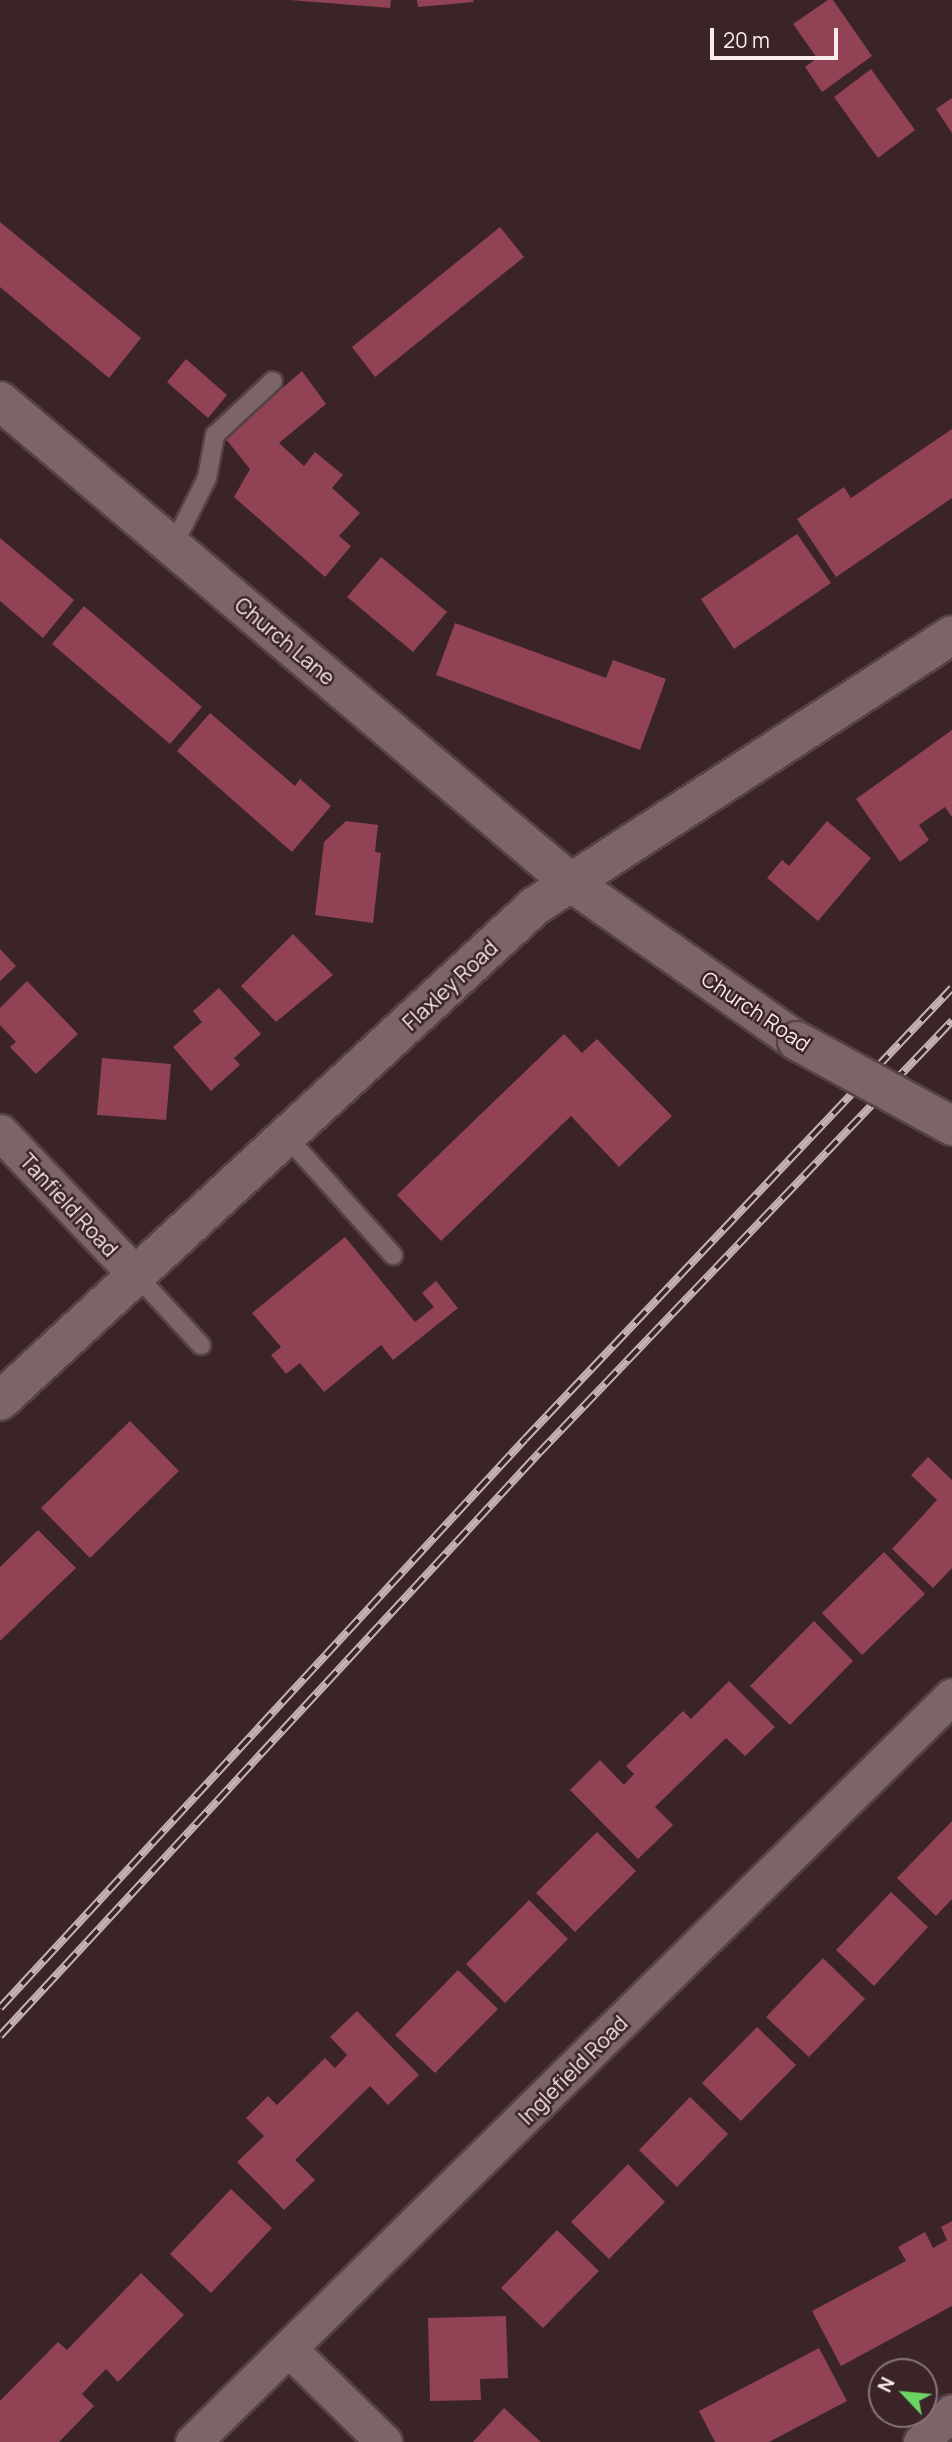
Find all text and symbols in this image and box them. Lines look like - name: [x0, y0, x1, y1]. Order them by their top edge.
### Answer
- scale bar: [714, 14, 842, 58]
- text: 20 m: [723, 26, 770, 54]
- street label: Church Lane: [230, 592, 340, 690]
- street label: Flaxley Road: [397, 935, 503, 1035]
- street label: Church Road: [697, 965, 815, 1057]
- street label: Tanfield Road: [15, 1148, 123, 1262]
- street label: Inglefield Road: [513, 2010, 633, 2130]
- north arrow: [868, 2358, 938, 2428]
- text: N: [871, 2373, 901, 2397]

